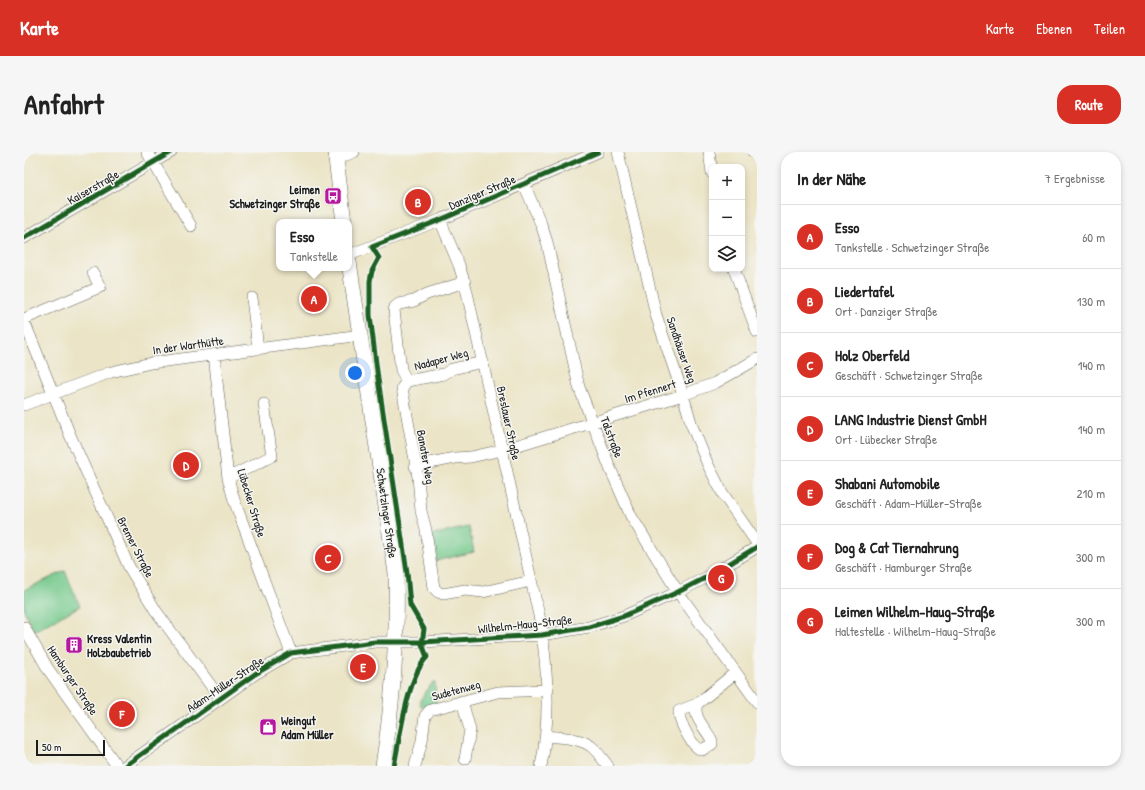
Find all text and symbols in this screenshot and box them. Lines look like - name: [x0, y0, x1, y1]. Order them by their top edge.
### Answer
- text: Karte: [20, 15, 59, 41]
- text: Karte: [986, 19, 1014, 38]
- text: Ebenen: [1036, 19, 1072, 38]
- text: Teilen: [1094, 19, 1125, 38]
- text: Anfahrt: [24, 85, 104, 123]
- button: Route: [1057, 85, 1121, 124]
- map controls: [709, 164, 745, 272]
- button: +: [709, 164, 745, 200]
- street label: Kaiserstraße: [64, 165, 122, 209]
- text: In der Nähe: [797, 167, 866, 190]
- text: 7 Ergebnisse: [1045, 169, 1105, 187]
- street label: Danziger Straße: [446, 170, 518, 214]
- place label: Leimen Schwetzinger Straße: [230, 181, 321, 213]
- bus stop icon: Leimen Schwetzinger Straße: [323, 186, 343, 206]
- pin: B: [405, 187, 431, 217]
- button: −: [709, 200, 745, 236]
- text: Esso: [835, 217, 859, 238]
- popup: [276, 219, 352, 271]
- text: Esso: [290, 226, 314, 247]
- text: A: [807, 228, 813, 246]
- text: 60 m: [1082, 228, 1105, 246]
- button: layers: [709, 236, 745, 272]
- text: Tankstelle · Schwetzinger Straße: [835, 238, 990, 256]
- text: Tankstelle: [290, 247, 338, 265]
- text: Liedertafel: [835, 281, 894, 302]
- pin: A: [301, 284, 327, 314]
- text: B: [807, 292, 813, 310]
- text: 130 m: [1077, 292, 1105, 310]
- text: Ort · Danziger Straße: [835, 302, 937, 320]
- street label: Sandhäuser Weg: [663, 315, 701, 385]
- street label: In der Warthütte: [151, 332, 225, 358]
- street label: Nadaper Weg: [412, 344, 470, 374]
- text: Holz Oberfeld: [835, 345, 909, 366]
- text: C: [806, 356, 814, 374]
- text: 140 m: [1078, 356, 1105, 374]
- your location: [345, 363, 365, 383]
- text: Geschäft · Schwetzinger Straße: [835, 366, 983, 384]
- street label: Im Pfennert: [622, 375, 679, 407]
- street label: Breslauer Straße: [493, 385, 525, 462]
- text: LANG Industrie Dienst GmbH: [835, 409, 986, 430]
- street label: Talstraße: [596, 414, 628, 460]
- text: D: [807, 420, 813, 438]
- text: 140 m: [1078, 420, 1105, 438]
- street label: Banater Weg: [413, 429, 439, 485]
- text: Ort · Lübecker Straße: [835, 430, 937, 448]
- pin: D: [173, 450, 199, 480]
- street label: Lübecker Straße: [234, 467, 271, 540]
- street label: Schwetzinger Straße: [372, 467, 402, 559]
- text: Shabani Automobile: [835, 473, 940, 494]
- text: E: [807, 484, 813, 502]
- text: 210 m: [1077, 484, 1105, 502]
- text: Geschäft · Adam-Müller-Straße: [835, 494, 982, 512]
- street label: Bremer Straße: [113, 514, 159, 580]
- text: Dog & Cat Tiernahrung: [835, 537, 959, 558]
- pin: C: [315, 543, 341, 573]
- text: F: [808, 548, 812, 566]
- text: 300 m: [1076, 548, 1105, 566]
- text: Geschäft · Hamburger Straße: [835, 558, 972, 576]
- pin: G: [708, 563, 734, 593]
- text: Leimen Wilhelm-Haug-Straße: [835, 601, 995, 622]
- street label: Wilhelm-Haug-Straße: [477, 611, 573, 637]
- text: G: [807, 612, 813, 630]
- text: 300 m: [1076, 612, 1105, 630]
- text: Haltestelle · Wilhelm-Haug-Straße: [835, 622, 996, 640]
- place label: Kress Valentin Holzbaubetrieb: [87, 630, 152, 661]
- building icon: Kress Valentin Holzbaubetrieb: [64, 635, 84, 655]
- street label: Hamburger Straße: [43, 642, 103, 718]
- street label: Adam-Müller-Straße: [183, 652, 267, 716]
- pin: E: [350, 652, 376, 682]
- street label: Sudetenweg: [430, 675, 482, 705]
- pin: F: [109, 699, 135, 729]
- place label: Weingut Adam Müller: [281, 712, 334, 743]
- shop icon: Weingut Adam Müller: [258, 717, 278, 737]
- scale bar: [36, 738, 105, 757]
- text: 50 m: [42, 740, 62, 754]

